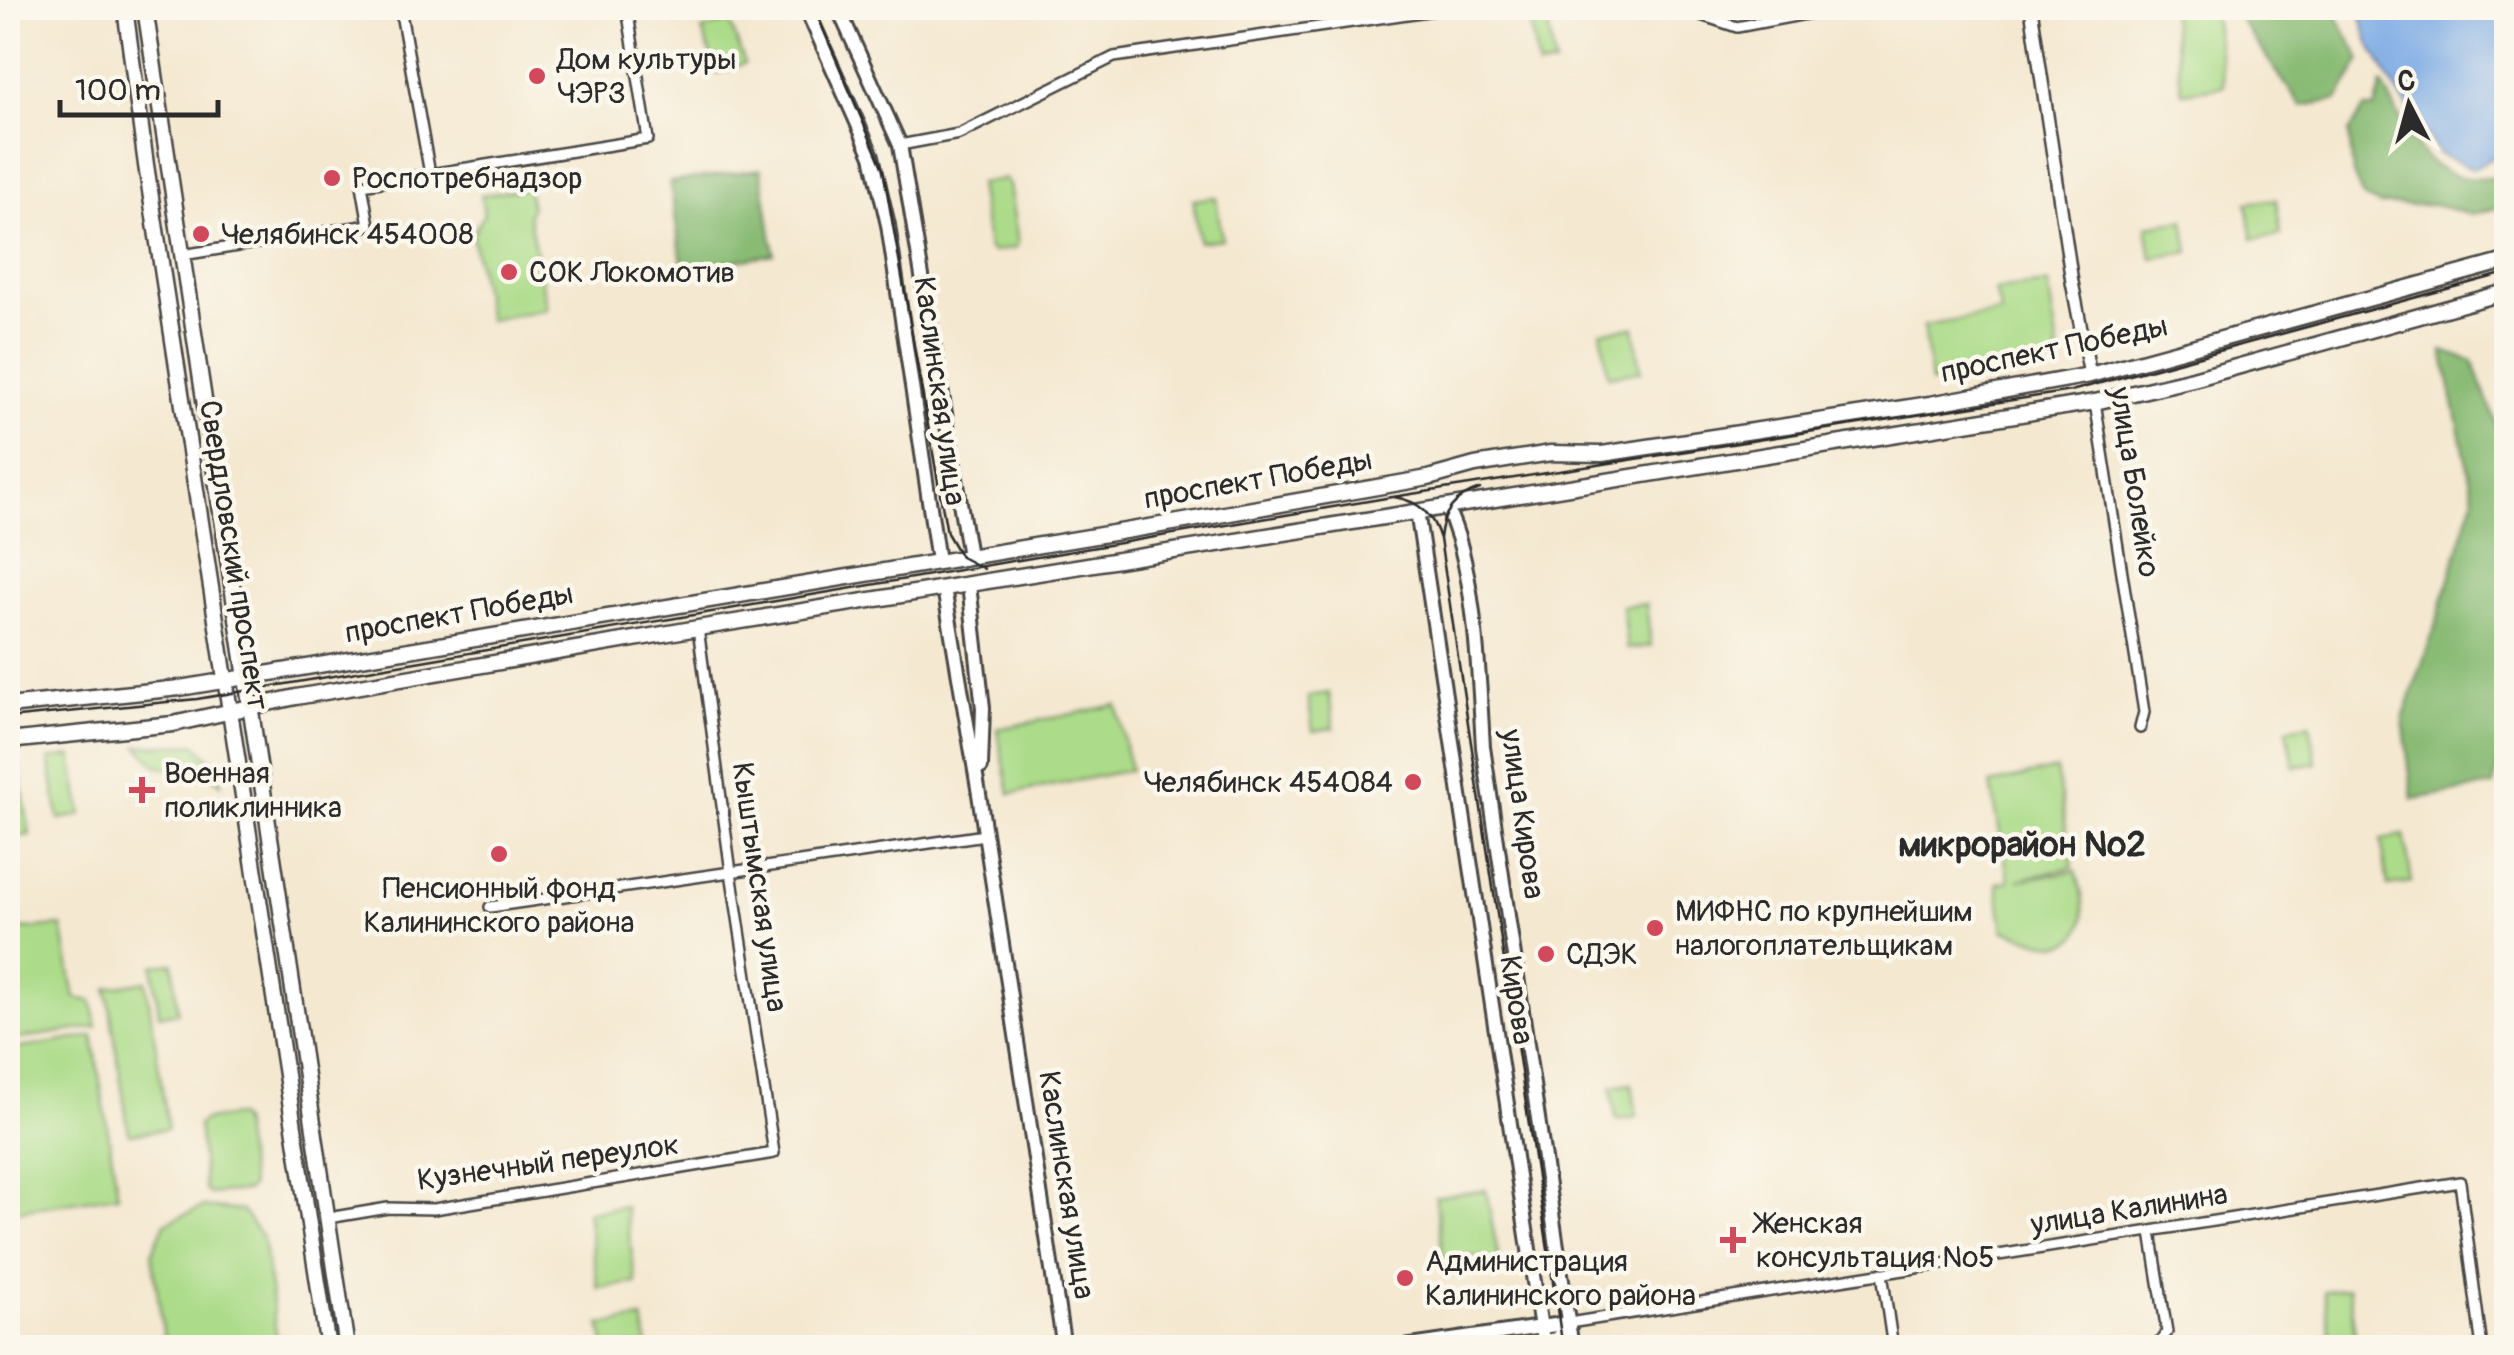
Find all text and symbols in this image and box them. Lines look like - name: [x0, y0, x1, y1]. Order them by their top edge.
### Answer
- place label: Дом культуры ЧЭРЗ: [556, 41, 737, 112]
- scale bar: [60, 55, 218, 117]
- north arrow: [2359, 55, 2459, 155]
- text: С: [2396, 63, 2417, 100]
- marker: Дом культуры ЧЭРЗ: [526, 65, 548, 87]
- text: 100 m: [75, 72, 161, 109]
- place label: Роспотребнадзор: [352, 160, 583, 197]
- marker: Роспотребнадзор: [321, 167, 343, 189]
- place label: Челябинск 454008: [221, 216, 474, 253]
- marker: Челябинск 454008: [190, 223, 212, 245]
- place label: СОК Локомотив: [529, 254, 735, 291]
- marker: СОК Локомотив: [498, 261, 520, 283]
- street label: Каслинская улица: [905, 274, 974, 508]
- street label: проспект Победы: [1937, 307, 2171, 392]
- street label: улица Болейко: [2101, 383, 2168, 580]
- street label: Свердловский проспект: [191, 398, 276, 713]
- street label: проспект Победы: [1141, 441, 1375, 518]
- street label: проспект Победы: [342, 575, 576, 652]
- street label: улица Кирова: [1492, 726, 1553, 901]
- place label: Военная поликлинника: [164, 755, 342, 826]
- street label: Кыштымская улица: [724, 760, 795, 1014]
- place label: Челябинск 454084: [1143, 764, 1393, 801]
- marker: Челябинск 454084: [1402, 771, 1424, 793]
- marker: Военная поликлинника: [129, 777, 155, 803]
- district label: микрорайон №2: [1898, 823, 2146, 867]
- marker: Пенсионный фонд Калининского района: [488, 843, 510, 865]
- place label: Пенсионный фонд Калининского района: [364, 870, 634, 941]
- place label: МИФНС по крупнейшим налогоплательщикам: [1675, 893, 1973, 964]
- marker: МИФНС по крупнейшим налогоплательщикам: [1644, 917, 1666, 939]
- place label: СДЭК: [1566, 936, 1638, 973]
- marker: СДЭК: [1535, 943, 1557, 965]
- street label: Кирова: [1491, 953, 1542, 1047]
- street label: Каслинская улица: [1030, 1068, 1103, 1302]
- street label: Кузнечный переулок: [415, 1126, 681, 1199]
- street label: улица Калинина: [2027, 1176, 2230, 1243]
- place label: Женская консультация №5: [1752, 1205, 1995, 1276]
- marker: Женская консультация №5: [1720, 1227, 1746, 1253]
- place label: Администрация Калининского района: [1425, 1243, 1696, 1314]
- marker: Администрация Калининского района: [1394, 1267, 1416, 1289]

